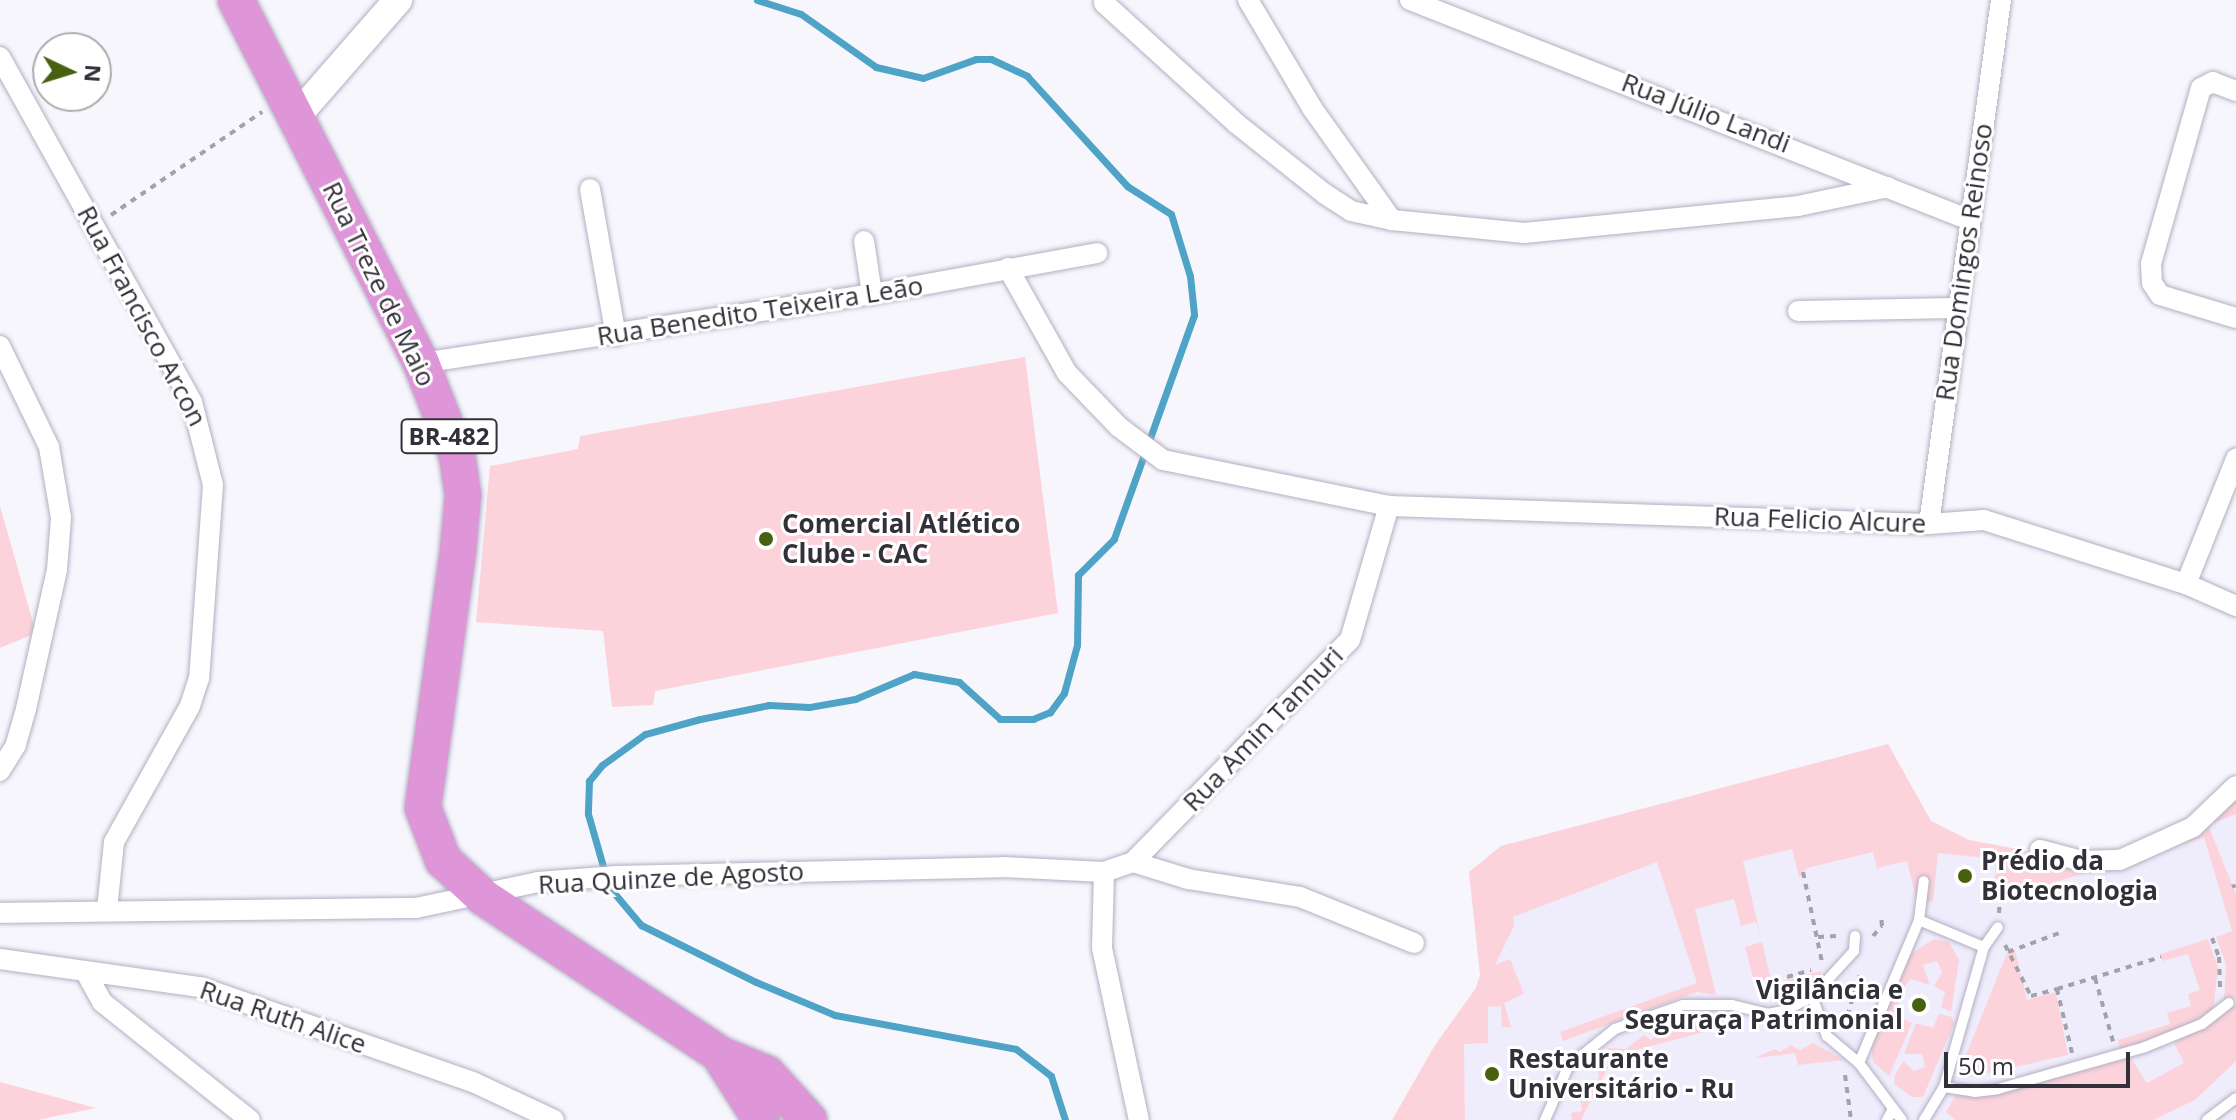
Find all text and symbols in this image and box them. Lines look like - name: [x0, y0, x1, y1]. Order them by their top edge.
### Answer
- north arrow: [32, 32, 112, 112]
- text: N: [78, 64, 110, 83]
- street label: Rua Júlio Landi: [1617, 67, 1795, 159]
- street label: Rua Domingos Reinoso: [1929, 121, 1999, 403]
- street label: Rua Treze de Maio: [316, 177, 442, 391]
- street label: Rua Francisco Arcon: [71, 201, 213, 431]
- street label: Rua Benedito Teixeira Leão: [595, 270, 925, 352]
- road number: BR-482: [399, 416, 499, 456]
- street label: Rua Felicio Alcure: [1713, 501, 1927, 539]
- place label: Comercial Atlético Clube - CAC: [782, 508, 1020, 570]
- marker: Comercial Atlético Clube - CAC: [757, 530, 775, 548]
- street label: Rua Amin Tannuri: [1176, 640, 1350, 818]
- place label: Prédio da Biotecnologia: [1981, 845, 2158, 906]
- street label: Rua Quinze de Agosto: [537, 855, 805, 901]
- marker: Prédio da Biotecnologia: [1956, 867, 1974, 885]
- street label: Rua Ruth Alice: [196, 974, 370, 1060]
- place label: Vigilância e Seguraça Patrimonial: [1625, 974, 1903, 1036]
- marker: Vigilância e Seguraça Patrimonial: [1910, 996, 1928, 1014]
- scale bar: [1948, 1036, 2134, 1086]
- place label: Restaurante Universitário - Ru: [1508, 1043, 1734, 1104]
- text: 50 m: [1958, 1049, 2014, 1082]
- marker: Restaurante Universitário - Ru: [1483, 1065, 1501, 1083]

